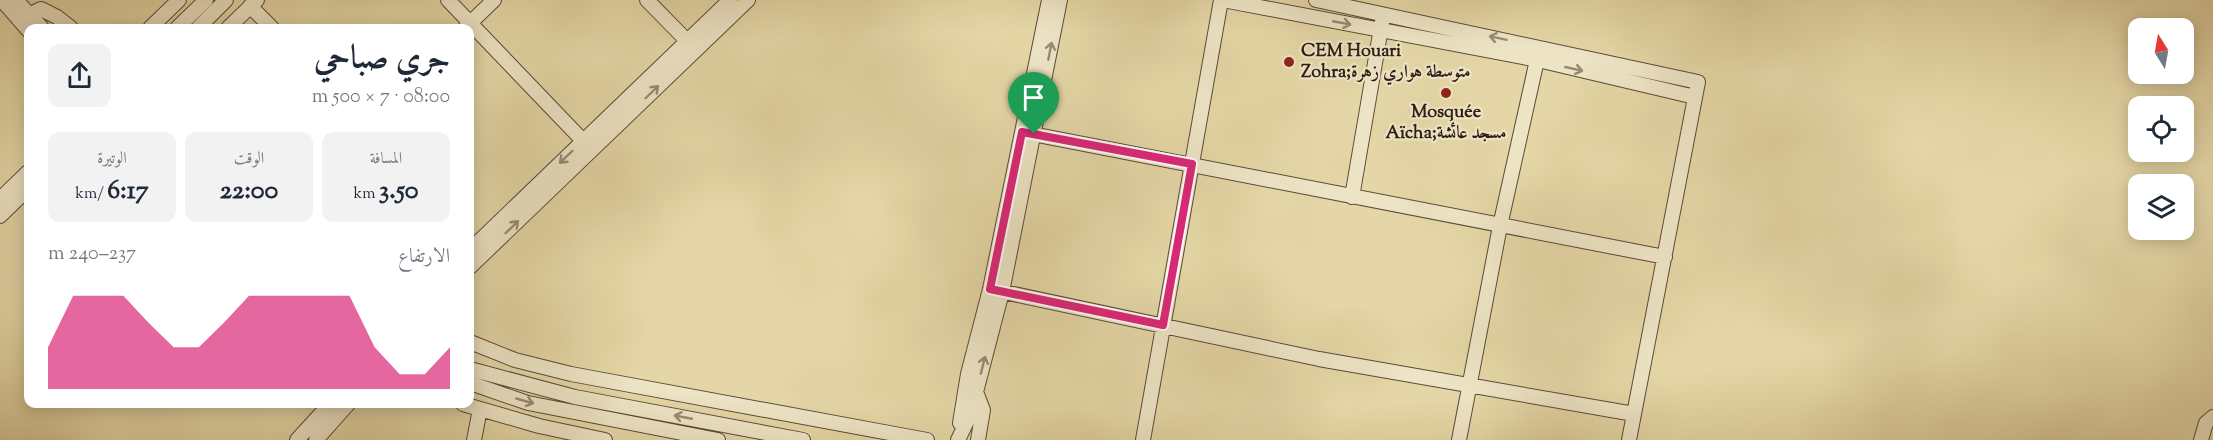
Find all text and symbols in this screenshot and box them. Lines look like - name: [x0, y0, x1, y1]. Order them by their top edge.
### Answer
- one-way arrow: [1332, 18, 1351, 29]
- north arrow: [2128, 18, 2194, 84]
- map controls: [2128, 18, 2194, 240]
- one-way arrow: [1489, 32, 1508, 43]
- text: جري صباحي: [314, 36, 450, 84]
- place label: CEM Houari Zohra;متوسطة هواري زهرة: [1301, 39, 1471, 86]
- one-way arrow: [1045, 42, 1056, 61]
- button: share: [48, 44, 111, 107]
- marker: CEM Houari Zohra;متوسطة هواري زهرة: [1282, 55, 1296, 69]
- one-way arrow: [1564, 64, 1584, 75]
- pin: [1008, 72, 1059, 134]
- icon: arrive: [1017, 81, 1050, 114]
- text: 08:00 · 7 × 500 m: [312, 83, 450, 112]
- one-way arrow: [645, 84, 660, 99]
- marker: Mosquée Aïcha;مسجد عائشة: [1439, 86, 1453, 100]
- button: locate: [2128, 96, 2194, 162]
- place label: Mosquée Aïcha;مسجد عائشة: [1385, 100, 1507, 147]
- text: الوتيرة: [97, 148, 127, 171]
- text: الوقت: [234, 148, 264, 171]
- text: المسافة: [370, 148, 402, 171]
- one-way arrow: [559, 150, 574, 164]
- text: 6:17: [107, 173, 149, 210]
- text: 22:00: [220, 173, 278, 210]
- text: 3.50: [379, 173, 419, 210]
- button: layers: [2128, 174, 2194, 240]
- text: /km: [75, 183, 107, 206]
- text: km: [353, 183, 379, 206]
- one-way arrow: [504, 219, 519, 234]
- text: 237–240 m: [48, 240, 136, 269]
- text: الارتفاع: [398, 243, 450, 272]
- one-way arrow: [978, 356, 990, 375]
- one-way arrow: [515, 396, 534, 408]
- one-way arrow: [674, 411, 693, 422]

